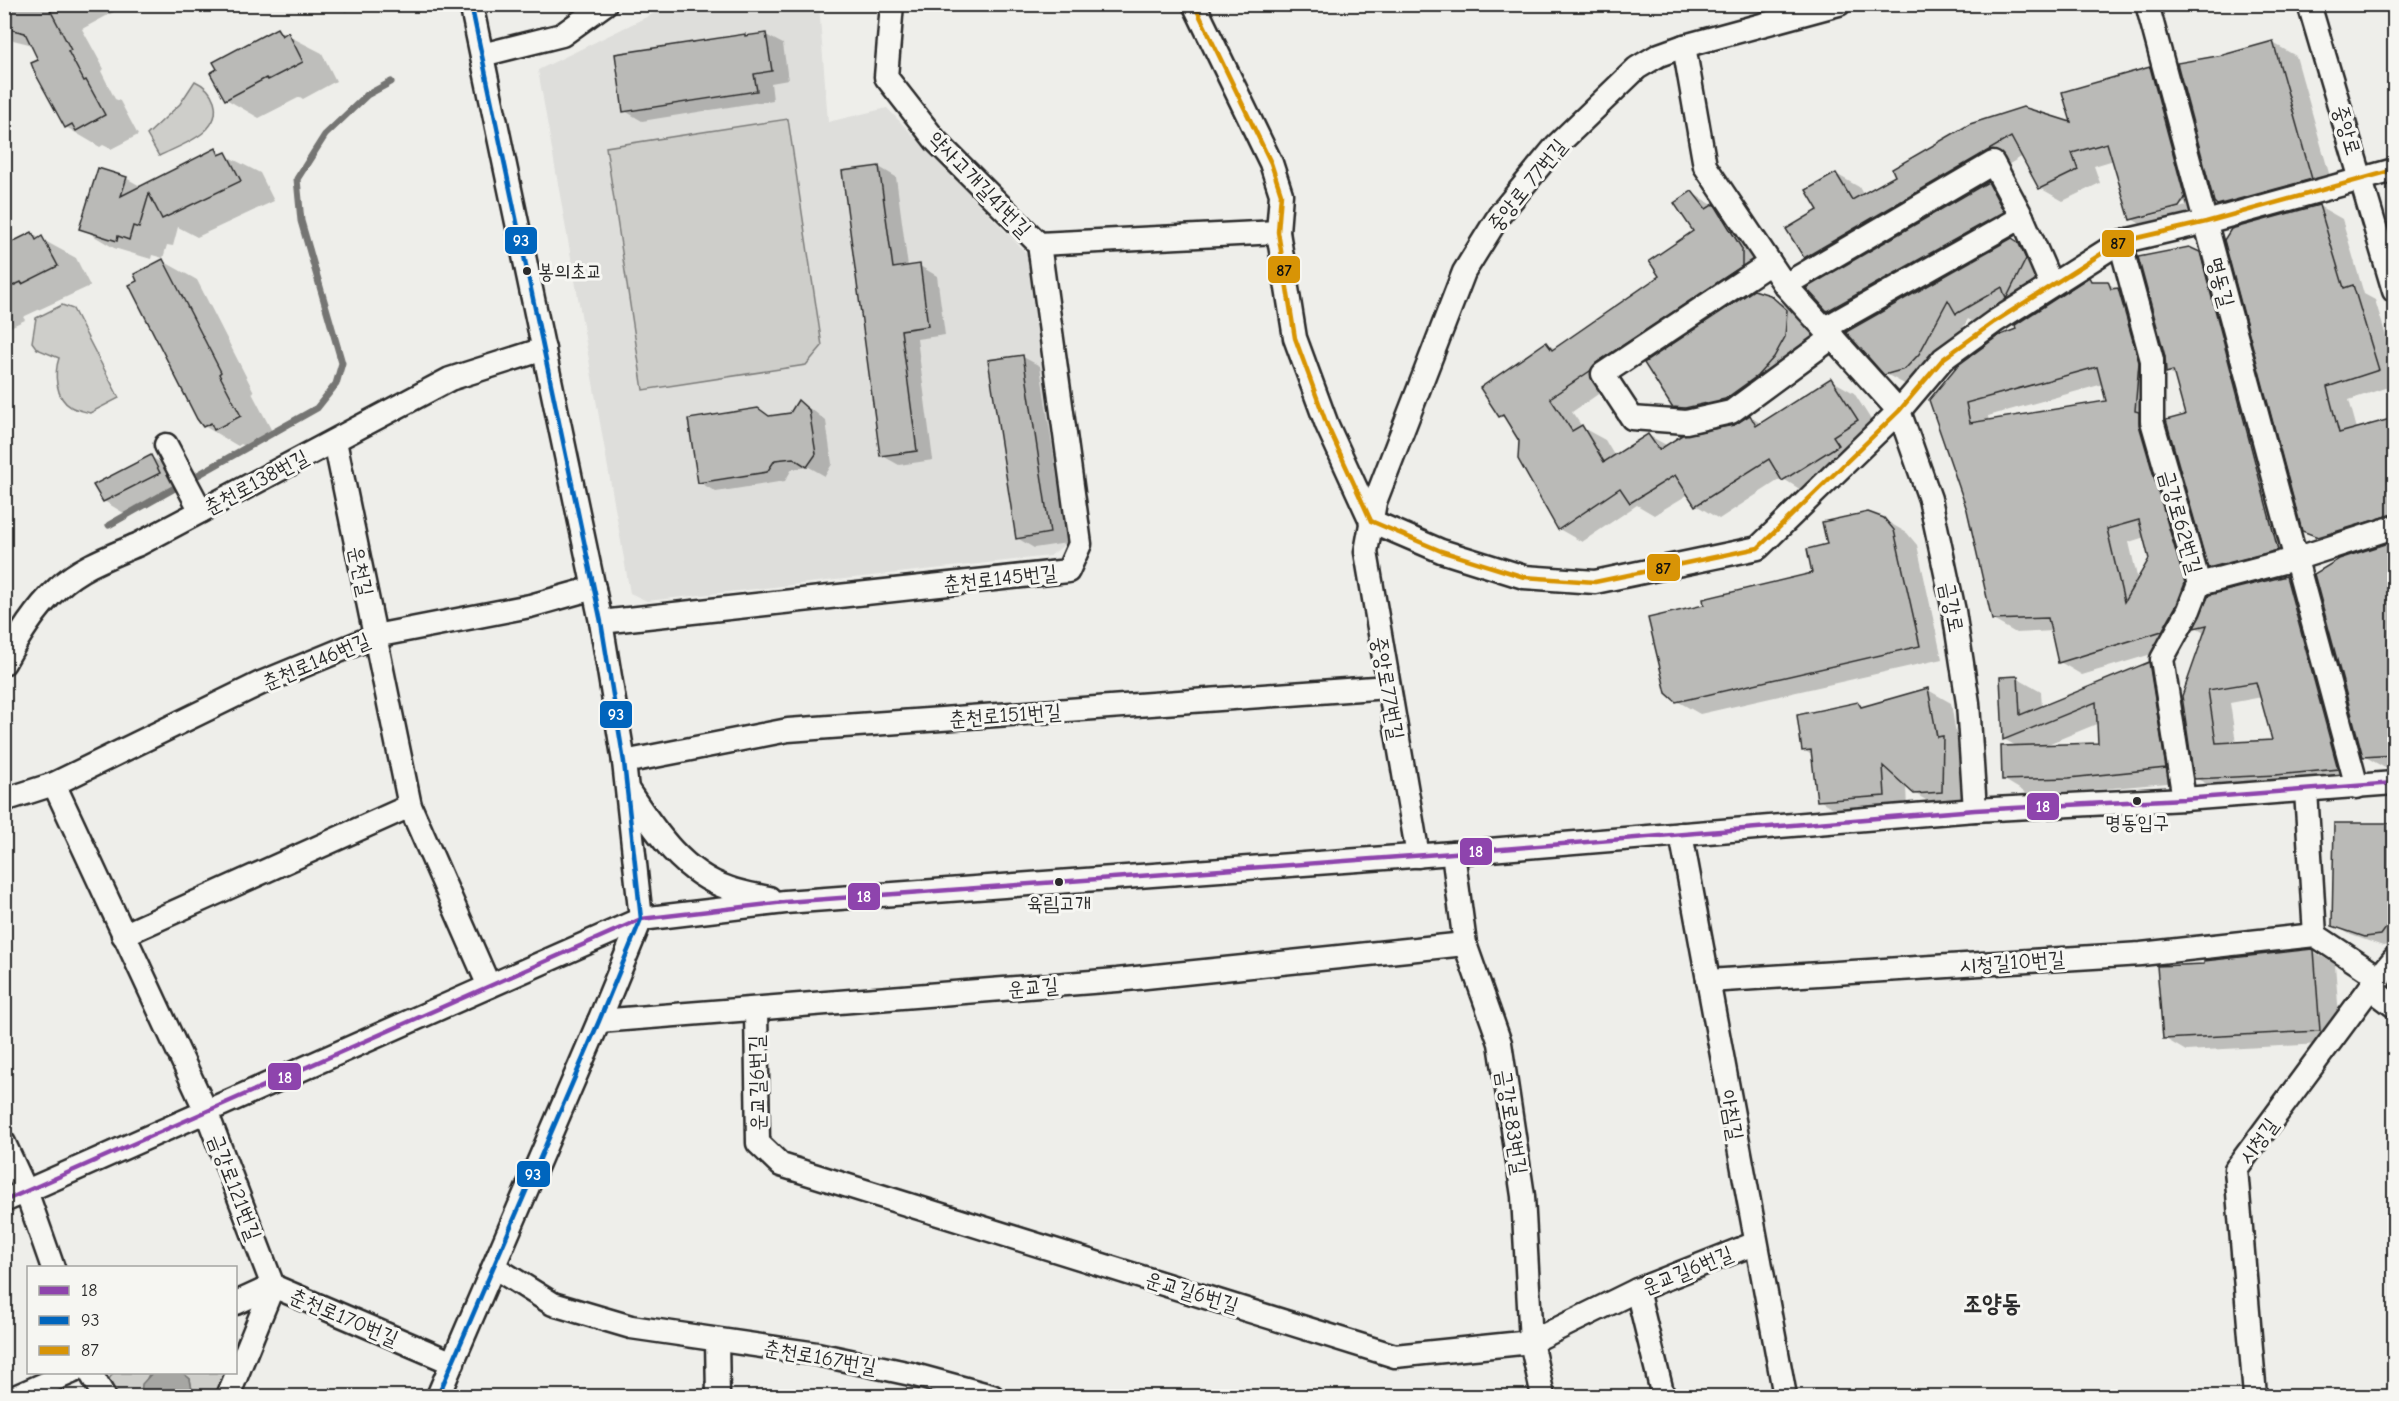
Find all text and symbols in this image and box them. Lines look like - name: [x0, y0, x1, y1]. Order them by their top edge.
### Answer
- street label: 중앙로: [2328, 102, 2366, 158]
- street label: 약사고개길41번길: [924, 126, 1036, 242]
- street label: 중앙로 77번길: [1483, 134, 1571, 236]
- line badge: 93: [504, 226, 538, 255]
- line badge: 87: [2101, 229, 2135, 258]
- text: 93: [513, 232, 529, 250]
- text: 87: [2110, 235, 2126, 253]
- street label: 명동길: [2203, 254, 2239, 310]
- line badge: 87: [1267, 255, 1301, 284]
- place label: 봉의초교: [538, 260, 602, 283]
- text: 87: [1276, 262, 1292, 280]
- marker: 봉의초교: [521, 265, 533, 277]
- street label: 춘천로138번길: [200, 445, 312, 519]
- street label: 금강로62번길: [2155, 467, 2207, 577]
- street label: 운천길: [344, 544, 378, 598]
- line badge: 87: [1646, 553, 1681, 582]
- street label: 춘천로145번길: [942, 560, 1058, 596]
- text: 87: [1655, 560, 1671, 578]
- street label: 금강로: [1935, 580, 1969, 634]
- street label: 춘천로146번길: [259, 628, 373, 694]
- street label: 중앙로77번길: [1367, 635, 1409, 742]
- street label: 춘천로151번길: [948, 699, 1062, 731]
- line badge: 93: [599, 700, 633, 729]
- text: 93: [608, 706, 624, 724]
- line badge: 18: [2026, 792, 2060, 821]
- marker: 명동입구: [2131, 795, 2143, 807]
- text: 18: [2036, 798, 2050, 816]
- place label: 명동입구: [2105, 811, 2169, 834]
- line badge: 18: [1459, 837, 1493, 866]
- text: 18: [1469, 843, 1483, 861]
- marker: 육림고개: [1053, 876, 1065, 888]
- line badge: 18: [847, 882, 881, 911]
- text: 18: [857, 888, 871, 906]
- place label: 육림고개: [1027, 892, 1091, 915]
- street label: 시청길10번길: [1958, 946, 2066, 978]
- street label: 운교길: [1007, 973, 1059, 1001]
- street label: 운교길6번길: [744, 1035, 770, 1131]
- line badge: 18: [267, 1062, 302, 1091]
- street label: 금강로83번길: [1492, 1068, 1532, 1176]
- text: 18: [278, 1069, 292, 1087]
- street label: 아침길: [1716, 1088, 1748, 1142]
- street label: 시청길: [2233, 1113, 2283, 1169]
- street label: 금강로121번길: [204, 1130, 266, 1244]
- line badge: 93: [516, 1160, 551, 1188]
- text: 93: [525, 1166, 541, 1184]
- street label: 운교길6번길: [1638, 1241, 1736, 1299]
- legend: [27, 1266, 237, 1374]
- street label: 운교길6번길: [1143, 1267, 1241, 1318]
- text: 18: [81, 1280, 97, 1301]
- street label: 춘천로170번길: [286, 1283, 402, 1351]
- district label: 조양동: [1963, 1289, 2021, 1317]
- text: 93: [81, 1310, 100, 1331]
- street label: 춘천로167번길: [762, 1335, 878, 1379]
- text: 87: [81, 1340, 99, 1361]

